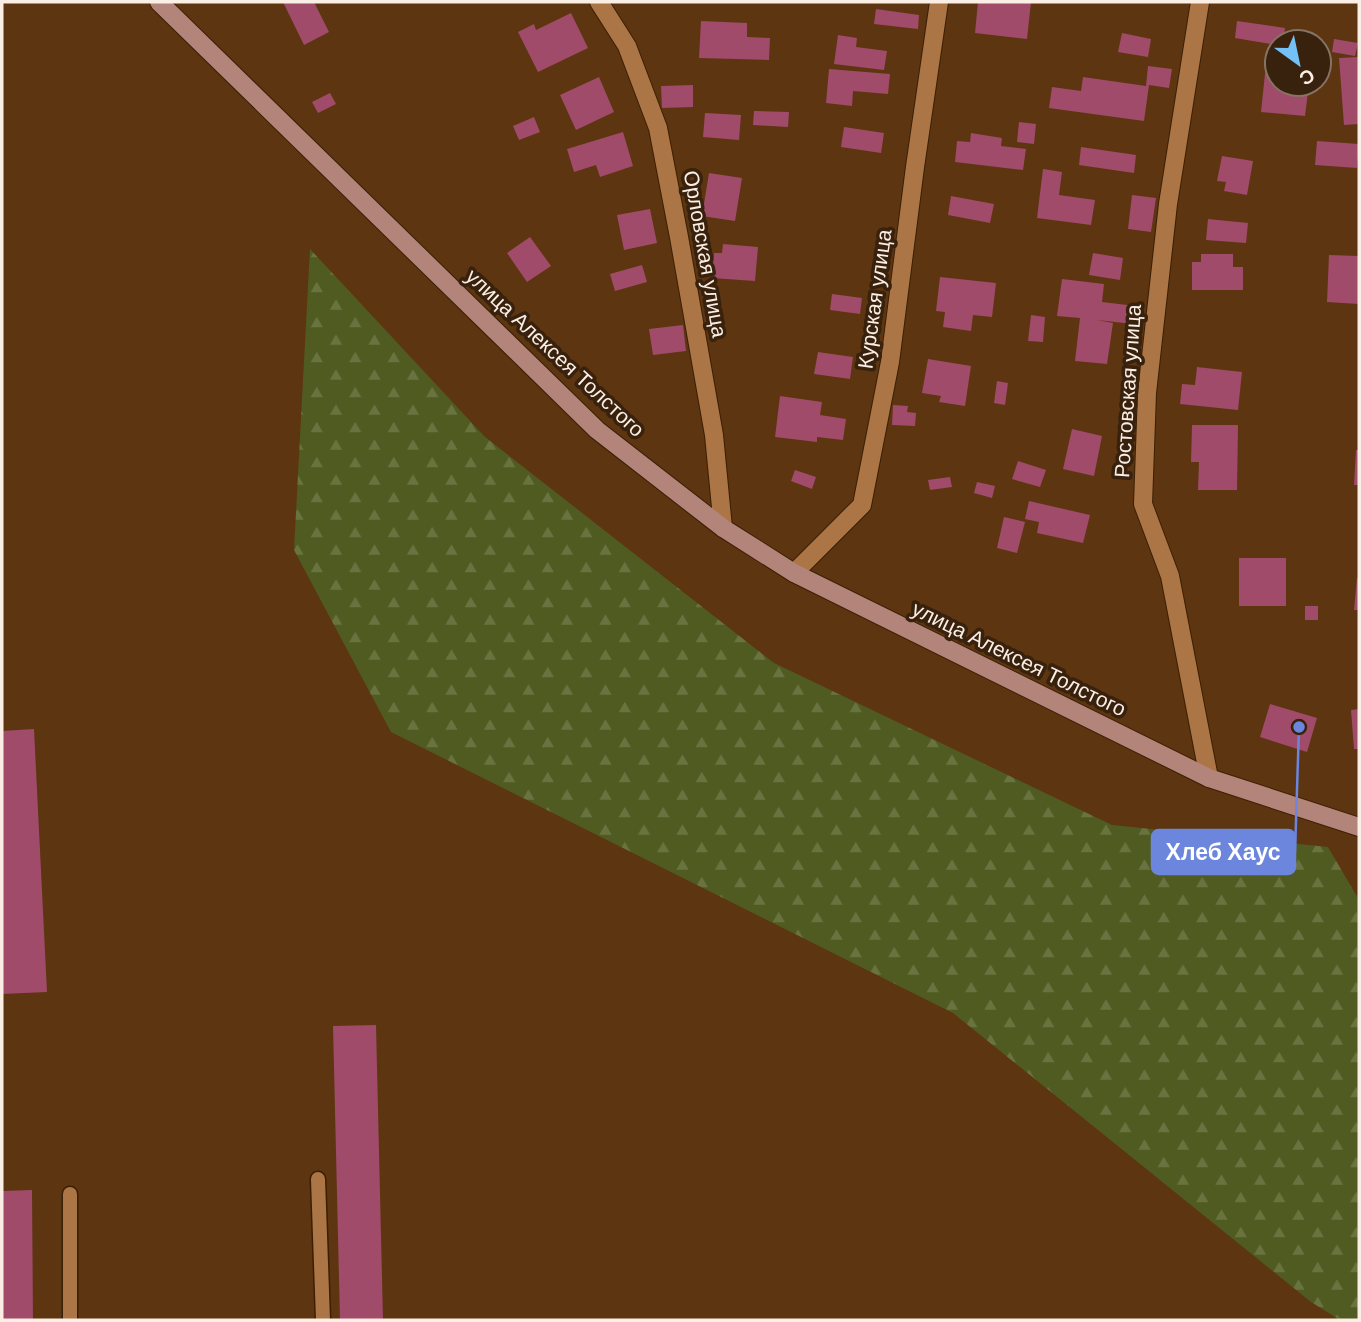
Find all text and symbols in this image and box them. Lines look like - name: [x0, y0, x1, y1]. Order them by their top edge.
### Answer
- north arrow: [1263, 28, 1333, 98]
- text: С: [1294, 63, 1320, 91]
- street label: Орловская улица: [677, 168, 734, 340]
- street label: Курская улица: [851, 227, 899, 371]
- street label: улица Алексея Толстого: [460, 263, 650, 443]
- street label: Ростовская улица: [1108, 303, 1148, 479]
- street label: улица Алексея Толстого: [907, 595, 1131, 723]
- callout: Хлеб Хаус: [1152, 830, 1295, 874]
- text: Хлеб Хаус: [1166, 837, 1281, 867]

